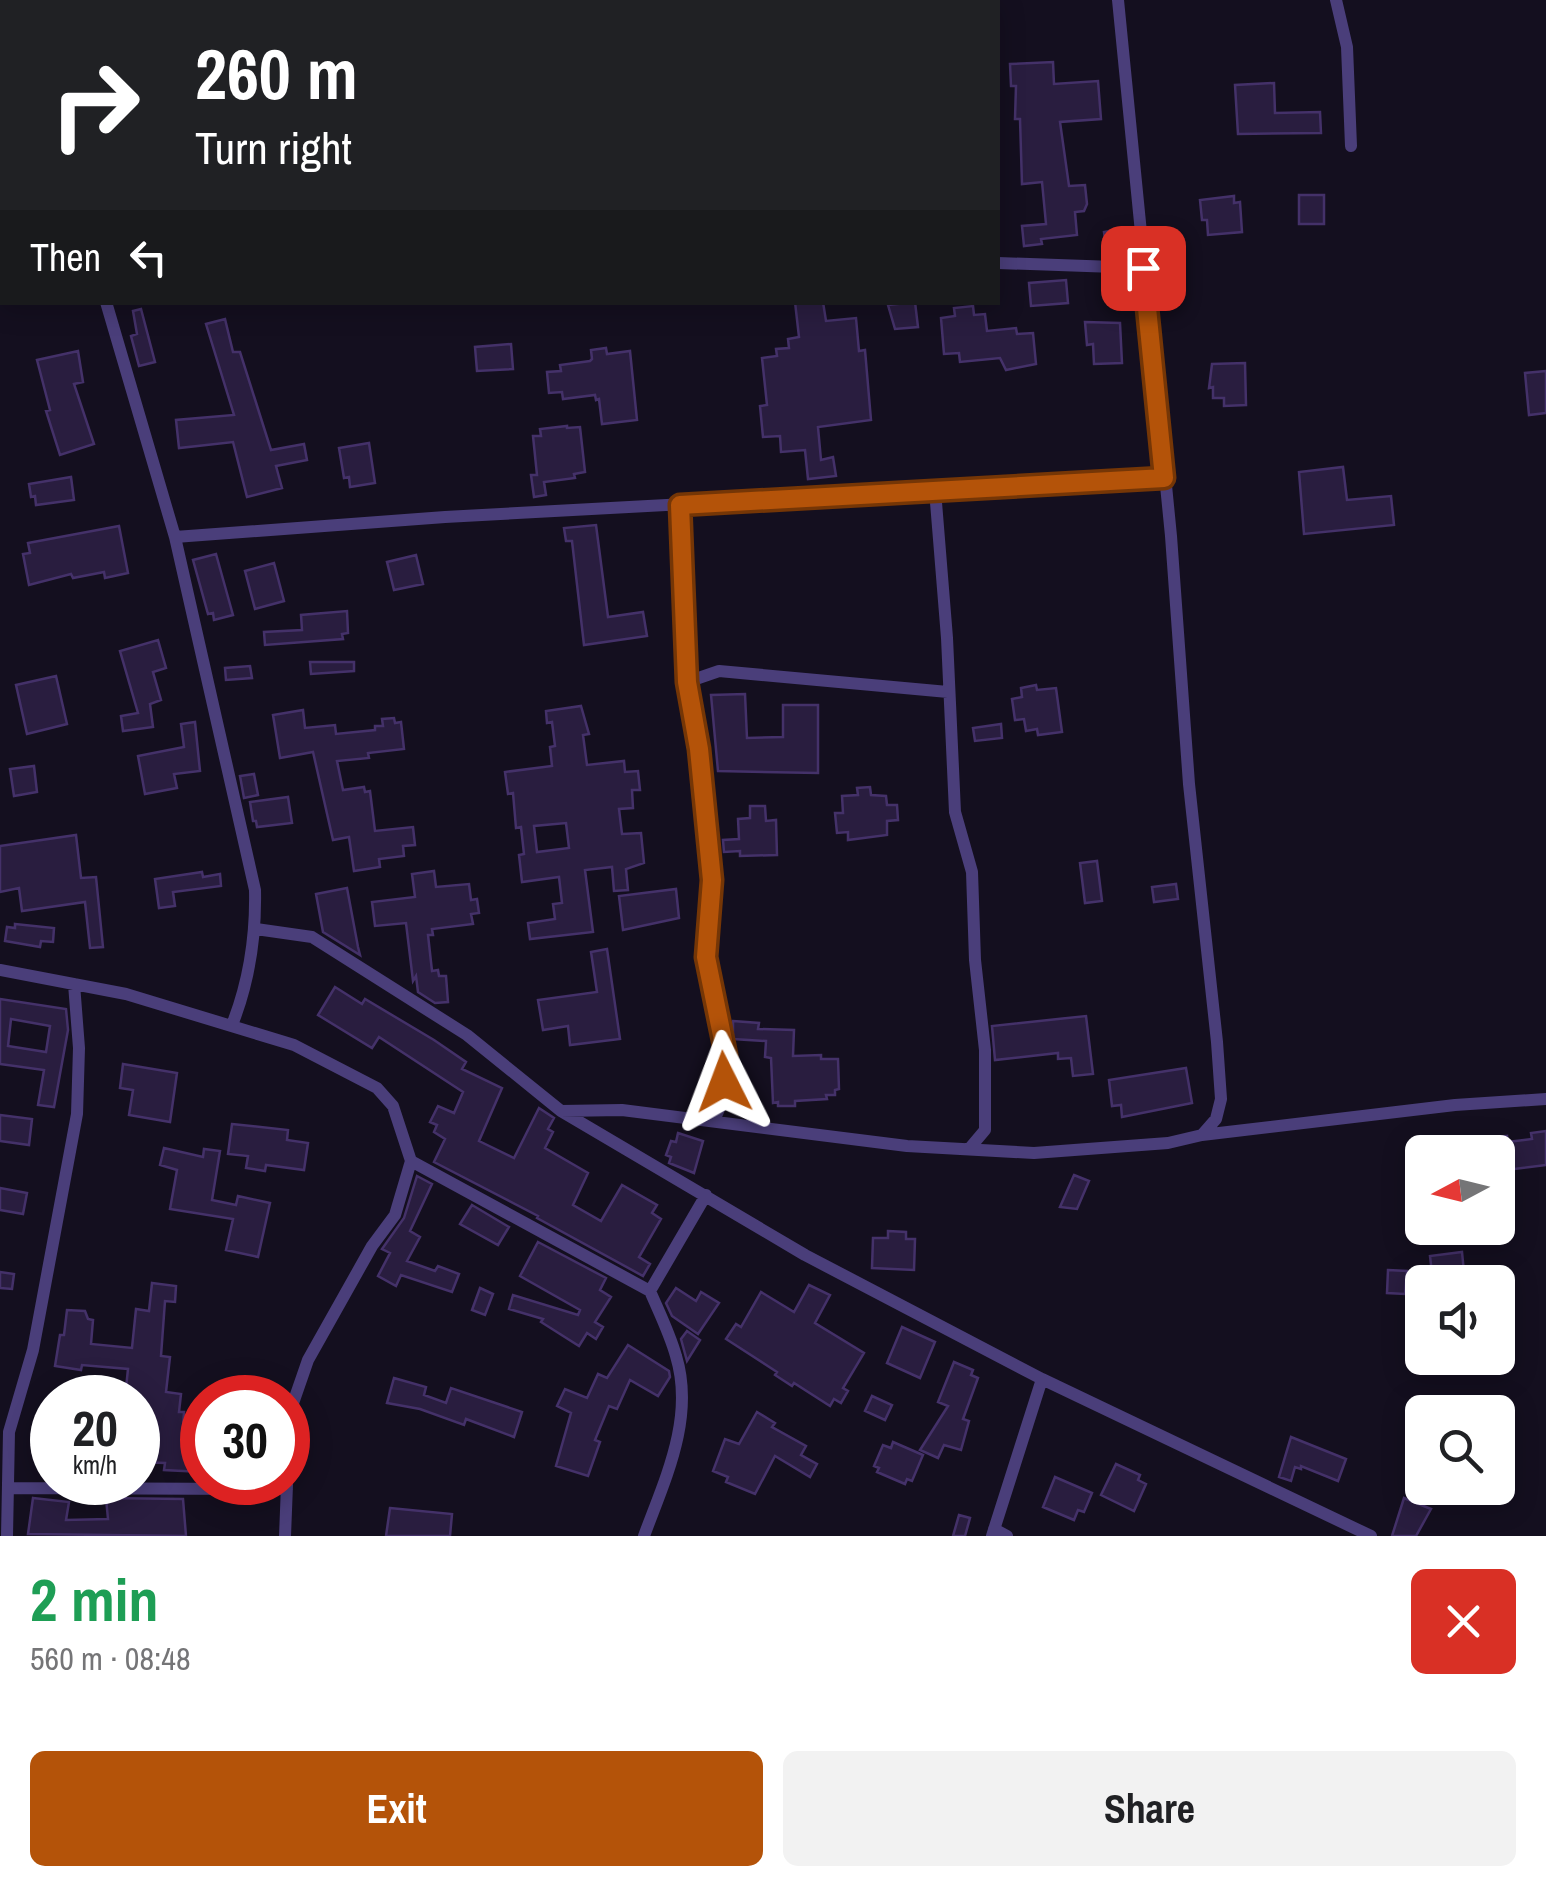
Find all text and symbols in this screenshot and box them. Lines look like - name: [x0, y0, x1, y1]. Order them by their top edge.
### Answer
- text: 260 m: [195, 27, 358, 121]
- icon: right: [30, 40, 160, 170]
- text: Turn right: [195, 117, 352, 178]
- pin: [1101, 226, 1186, 311]
- icon: left: [121, 230, 176, 285]
- text: Then: [30, 232, 101, 283]
- icon: arrive: [1116, 241, 1171, 296]
- position arrow: [672, 1030, 776, 1134]
- north arrow: [1405, 1135, 1515, 1245]
- map controls: [1405, 1135, 1515, 1505]
- button: sound: [1405, 1265, 1515, 1375]
- speed limit sign: 30: [180, 1375, 310, 1505]
- text: 20: [72, 1394, 118, 1462]
- button: search: [1405, 1395, 1515, 1505]
- text: km/h: [73, 1448, 117, 1482]
- text: 2 min: [30, 1559, 159, 1640]
- button: close: [1411, 1569, 1516, 1674]
- text: 560 m · 08:48: [30, 1637, 190, 1680]
- button: Exit: [30, 1751, 763, 1866]
- button: Share: [783, 1751, 1516, 1866]

